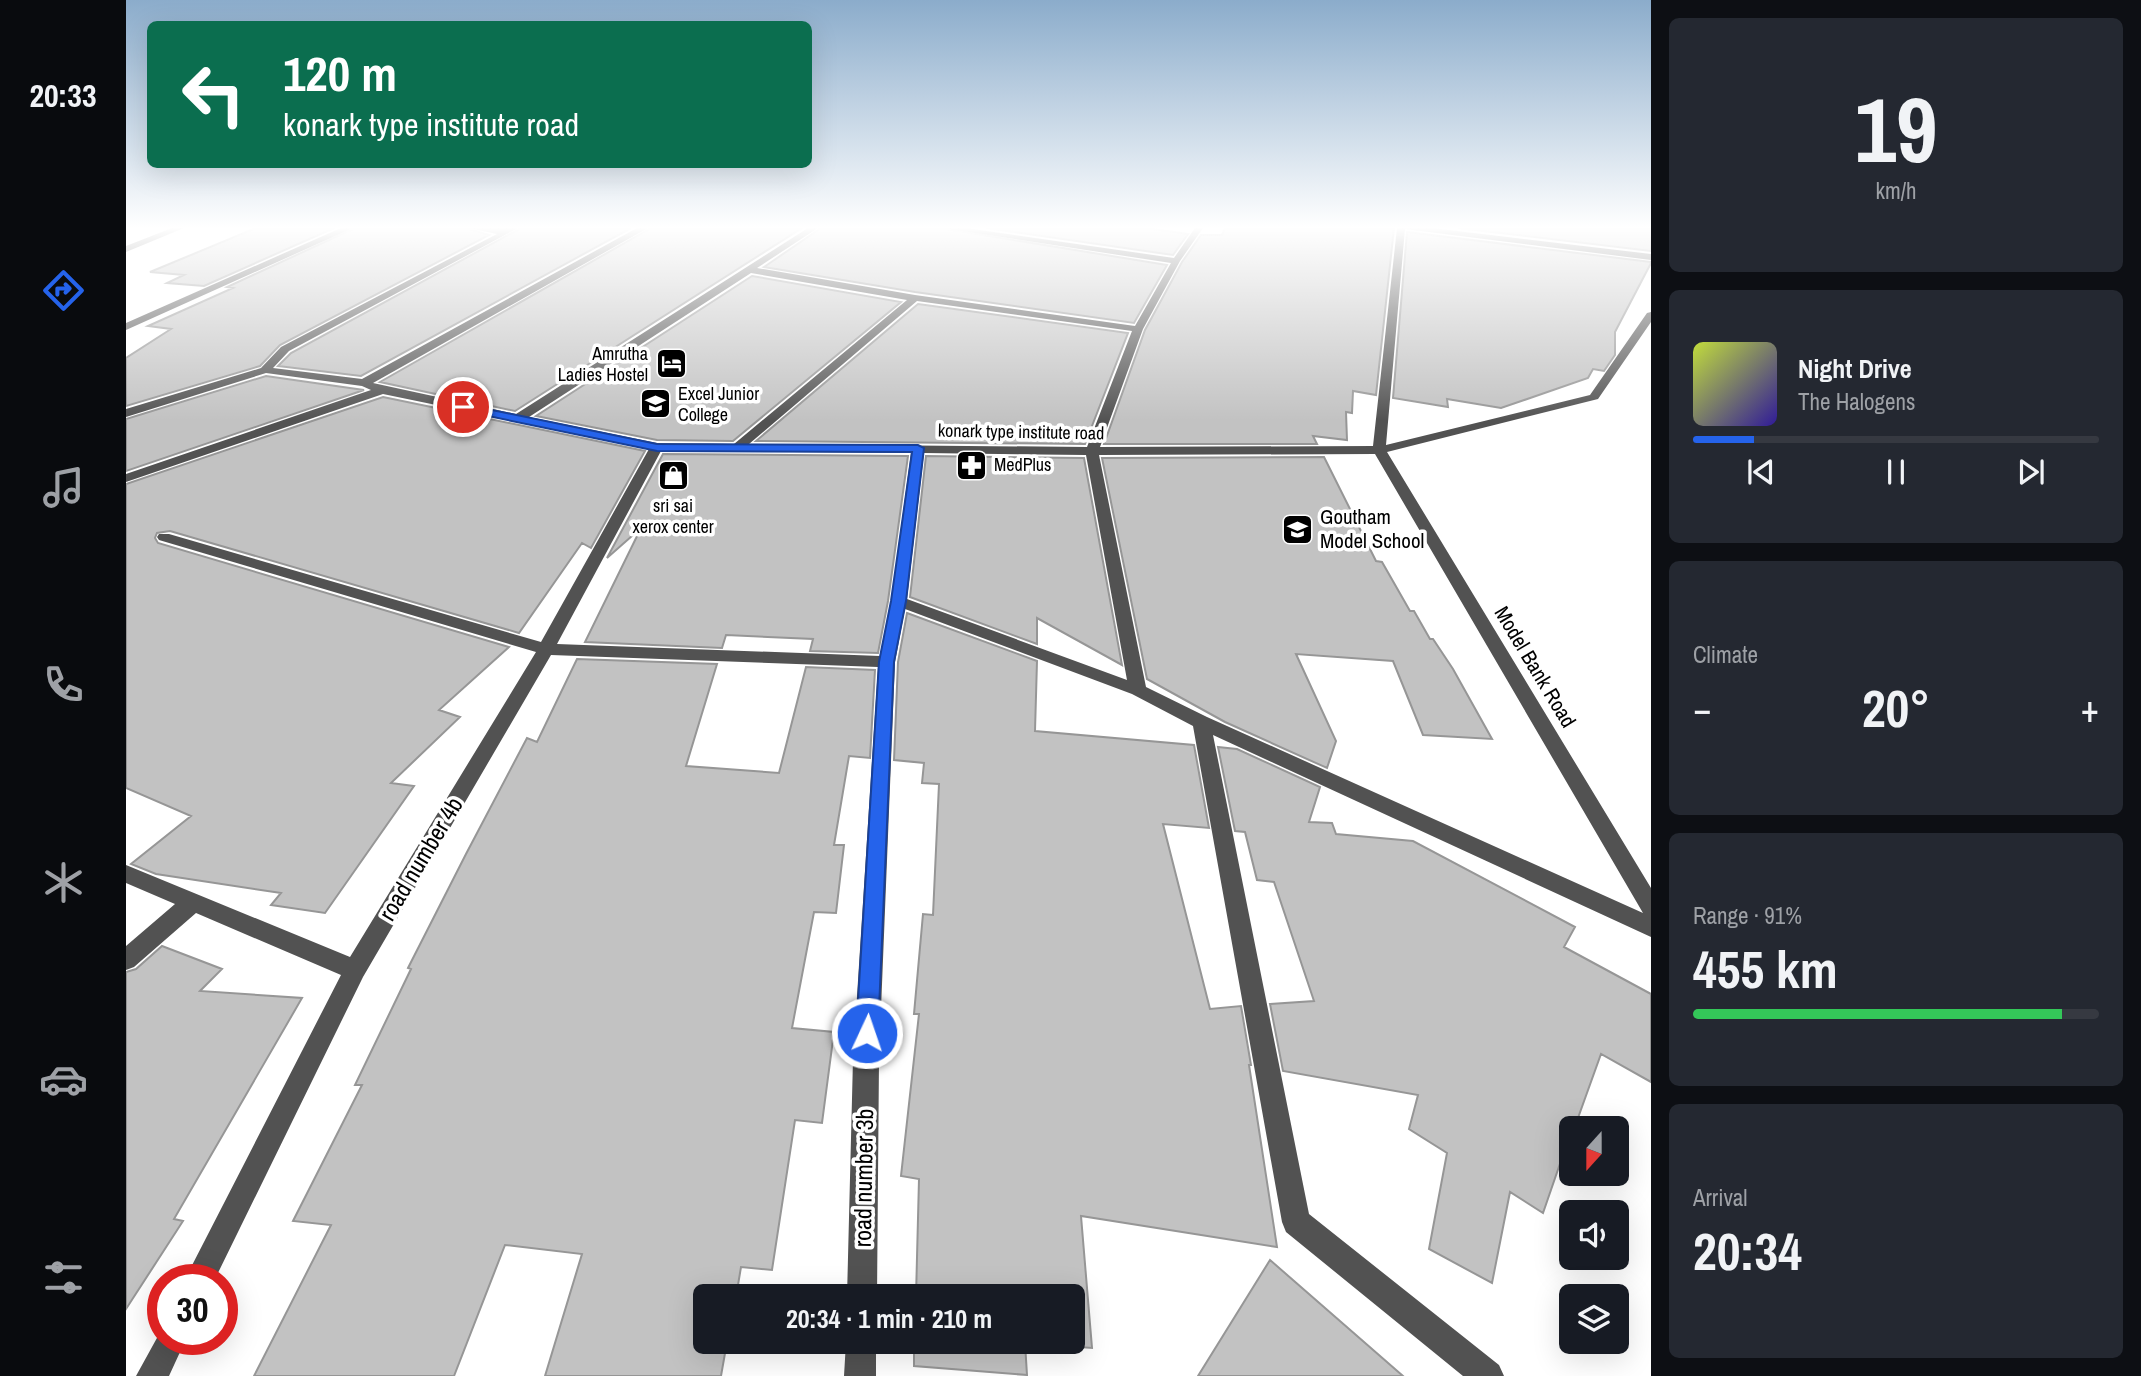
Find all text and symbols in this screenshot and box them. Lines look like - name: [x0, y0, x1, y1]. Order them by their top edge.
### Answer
- text: 120 m: [283, 40, 397, 106]
- icon: left: [168, 49, 259, 140]
- text: 19: [1855, 68, 1938, 190]
- text: 20:33: [29, 74, 97, 117]
- text: konark type institute road: [283, 103, 579, 146]
- text: km/h: [1876, 175, 1916, 206]
- icon: directions: [39, 266, 88, 315]
- place label: Amrutha Ladies Hostel: [558, 341, 648, 387]
- hotel icon: Amrutha Ladies Hostel: [654, 347, 688, 381]
- text: Night Drive: [1798, 351, 1912, 386]
- pin: [433, 377, 493, 437]
- place label: Excel Junior College: [678, 381, 759, 427]
- text: The Halogens: [1798, 386, 1915, 417]
- school or university icon: Excel Junior College: [638, 387, 672, 421]
- icon: arrive: [444, 388, 482, 426]
- street label: konark type institute road: [938, 418, 1105, 445]
- pharmacy icon: MedPlus: [954, 448, 988, 482]
- place label: MedPlus: [994, 452, 1051, 477]
- icon: previous: [1742, 453, 1780, 491]
- icon: pause: [1877, 453, 1915, 491]
- icon: next: [2012, 453, 2050, 491]
- shop icon: sri sai xerox center: [656, 458, 690, 492]
- icon: music: [39, 463, 88, 512]
- place label: sri sai xerox center: [632, 493, 714, 539]
- place label: Goutham Model School: [1320, 502, 1424, 555]
- school or university icon: Goutham Model School: [1280, 512, 1314, 546]
- street label: Model Bank Road: [1488, 601, 1583, 733]
- text: Climate: [1693, 639, 1758, 670]
- icon: phone: [39, 660, 88, 709]
- text: 20°: [1862, 673, 1930, 743]
- text: −: [1693, 683, 1711, 734]
- text: +: [2081, 683, 2099, 734]
- street label: road number 4b: [371, 791, 470, 926]
- icon: climate: [39, 858, 88, 907]
- text: Range · 91%: [1693, 900, 1802, 931]
- text: 455 km: [1693, 934, 1838, 1004]
- position arrow: [830, 996, 904, 1070]
- icon: car: [39, 1055, 88, 1104]
- street label: road number 3b: [846, 1108, 880, 1248]
- north arrow: [1559, 1116, 1629, 1186]
- map controls: [1559, 1116, 1629, 1354]
- text: Arrival: [1693, 1182, 1748, 1213]
- button: sound: [1559, 1200, 1629, 1270]
- text: 20:34: [1693, 1216, 1802, 1286]
- icon: filters: [39, 1253, 88, 1302]
- speed limit sign: 30: [147, 1264, 238, 1355]
- button: layers: [1559, 1284, 1629, 1354]
- text: 20:34 · 1 min · 210 m: [786, 1301, 992, 1336]

